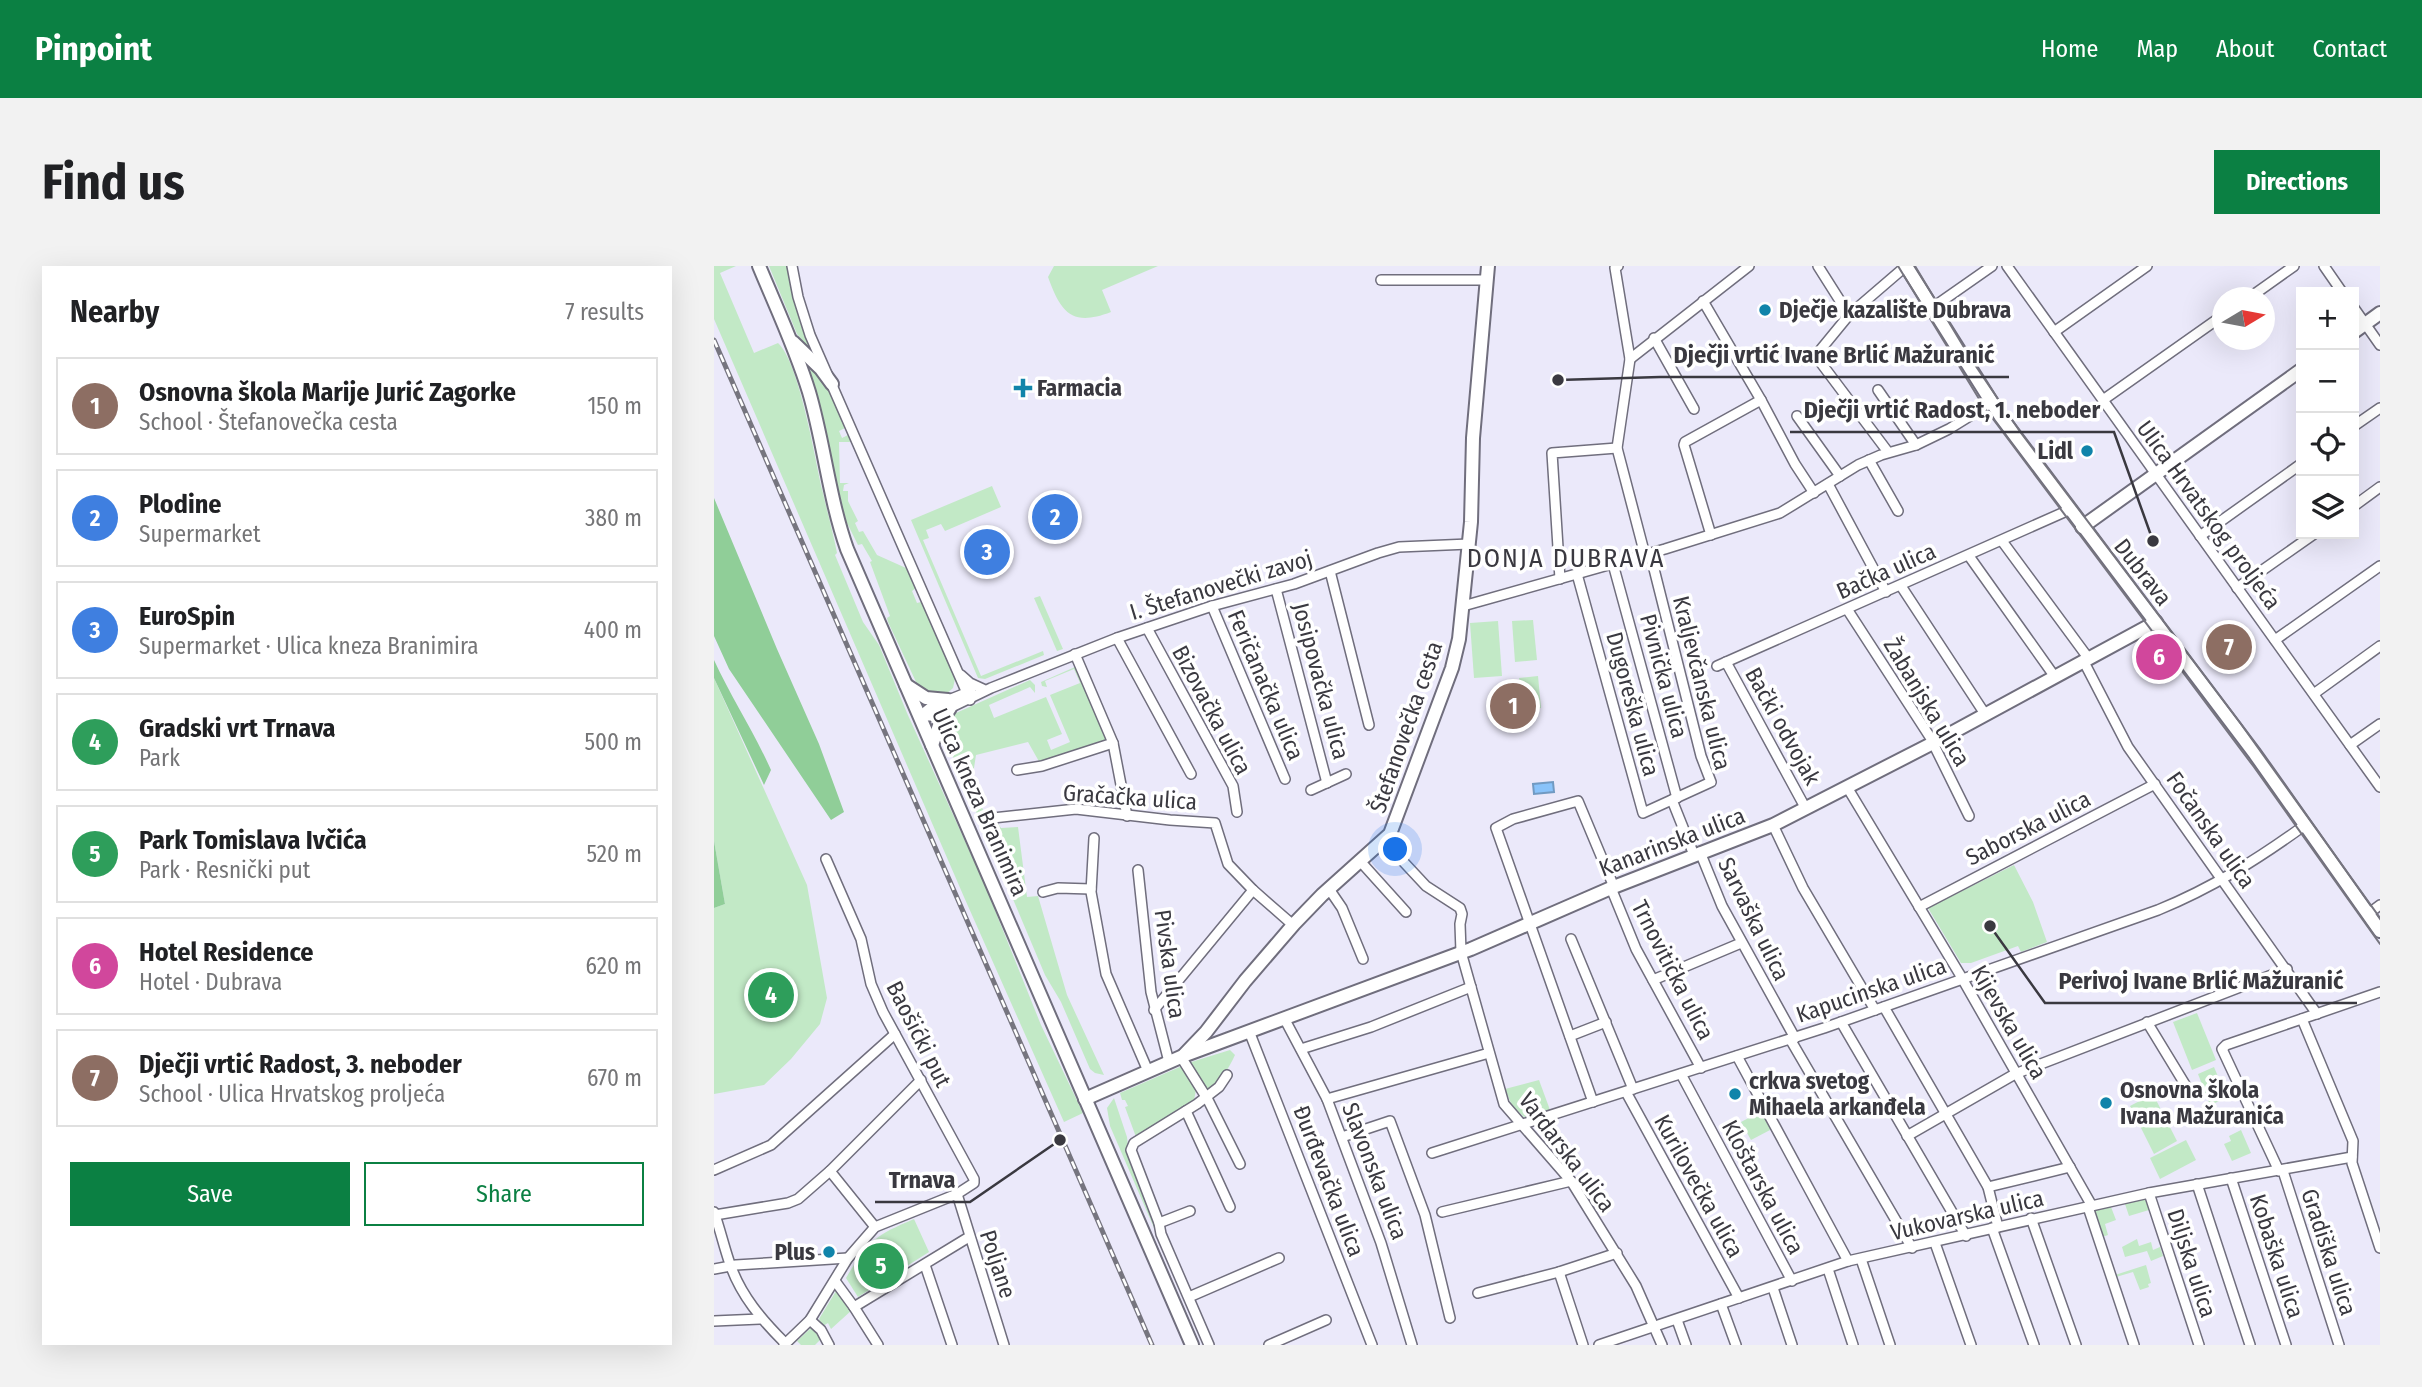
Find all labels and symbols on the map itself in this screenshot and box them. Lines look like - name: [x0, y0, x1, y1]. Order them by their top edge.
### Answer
- north arrow: [2212, 287, 2275, 350]
- place label: Dječje kazalište Dubrava: [1779, 296, 2011, 324]
- marker: Dječje kazalište Dubrava: [1757, 302, 1773, 318]
- callout: Dječji vrtić Ivane Brlić Mažuranić: [1660, 332, 2009, 377]
- text: Dječji vrtić Ivane Brlić Mažuranić: [1674, 341, 1995, 369]
- place label: Farmacia: [1037, 374, 1122, 402]
- marker: Farmacia: [1015, 380, 1031, 396]
- callout: Dječji vrtić Radost, 1. neboder: [1790, 387, 2114, 432]
- text: Dječji vrtić Radost, 1. neboder: [1804, 396, 2101, 424]
- street label: Ulica Hrvatskog proljeća: [2131, 415, 2287, 615]
- place label: Lidl: [2038, 437, 2074, 465]
- marker: Lidl: [2079, 443, 2095, 459]
- pin: 2: [1032, 491, 1078, 543]
- pin: 3: [964, 526, 1010, 578]
- street label: Dubrava: [2108, 533, 2178, 611]
- street label: Bačka ulica: [1832, 537, 1940, 605]
- street label: I. Štefanovečki zavoj: [1126, 543, 1316, 626]
- district label: DONJA DUBRAVA: [1467, 543, 1665, 574]
- street label: Kraljevčanska ulica: [1667, 593, 1737, 773]
- street label: Josipovačka ulica: [1287, 600, 1355, 762]
- street label: Feričanačka ulica: [1222, 606, 1310, 764]
- street label: Pivnička ulica: [1634, 611, 1694, 741]
- pin: 7: [2206, 621, 2252, 673]
- street label: Dugoreška ulica: [1600, 629, 1666, 779]
- pin: 6: [2136, 631, 2182, 683]
- street label: Žabanjska ulica: [1878, 633, 1976, 771]
- street label: Štefanovečka cesta: [1363, 637, 1448, 816]
- street label: Bizovačka ulica: [1166, 641, 1258, 779]
- street label: Bački odvojak: [1739, 662, 1827, 790]
- pin: 1: [1490, 680, 1536, 732]
- street label: Ulica kneza Branimira: [926, 704, 1034, 900]
- street label: Fočanska ulica: [2161, 766, 2261, 894]
- street label: Gračačka ulica: [1062, 778, 1198, 816]
- street label: Saborska ulica: [1961, 785, 2095, 871]
- street label: Kanarinska ulica: [1595, 801, 1749, 883]
- your location: [1378, 832, 1412, 866]
- street label: Sarvaška ulica: [1712, 853, 1796, 985]
- street label: Trnovitička ulica: [1626, 895, 1720, 1045]
- street label: Pivska ulica: [1149, 908, 1191, 1020]
- street label: Kapucinska ulica: [1792, 951, 1950, 1029]
- callout: Perivoj Ivane Brlić Mažuranić: [2045, 958, 2357, 1003]
- street label: Kijevska ulica: [1965, 960, 2053, 1084]
- text: Perivoj Ivane Brlić Mažuranić: [2059, 967, 2344, 995]
- pin: 4: [748, 969, 794, 1021]
- street label: Baošićki put: [880, 976, 958, 1092]
- place label: crkva svetog Mihaela arkanđela: [1749, 1067, 1926, 1121]
- place label: Osnovna škola Ivana Mažuranića: [2120, 1076, 2284, 1130]
- marker: crkva svetog Mihaela arkanđela: [1727, 1086, 1743, 1102]
- street label: Vardarska ulica: [1513, 1087, 1621, 1217]
- marker: Osnovna škola Ivana Mažuranića: [2098, 1095, 2114, 1111]
- street label: Slavonska ulica: [1336, 1099, 1414, 1243]
- street label: Đurđevačka ulica: [1287, 1101, 1371, 1261]
- street label: Kurilovečka ulica: [1648, 1110, 1750, 1262]
- street label: Kloštarska ulica: [1716, 1115, 1810, 1259]
- callout: Trnava: [875, 1157, 970, 1202]
- text: Trnava: [889, 1166, 955, 1194]
- street label: Vukovarska ulica: [1888, 1184, 2046, 1246]
- street label: Gradiška ulica: [2295, 1185, 2363, 1319]
- street label: Kobaška ulica: [2244, 1190, 2310, 1322]
- street label: Diljska ulica: [2161, 1205, 2223, 1321]
- street label: Poljane: [974, 1226, 1022, 1302]
- place label: Plus: [774, 1238, 815, 1266]
- pin: 5: [858, 1240, 904, 1292]
- marker: Plus: [821, 1244, 837, 1260]

